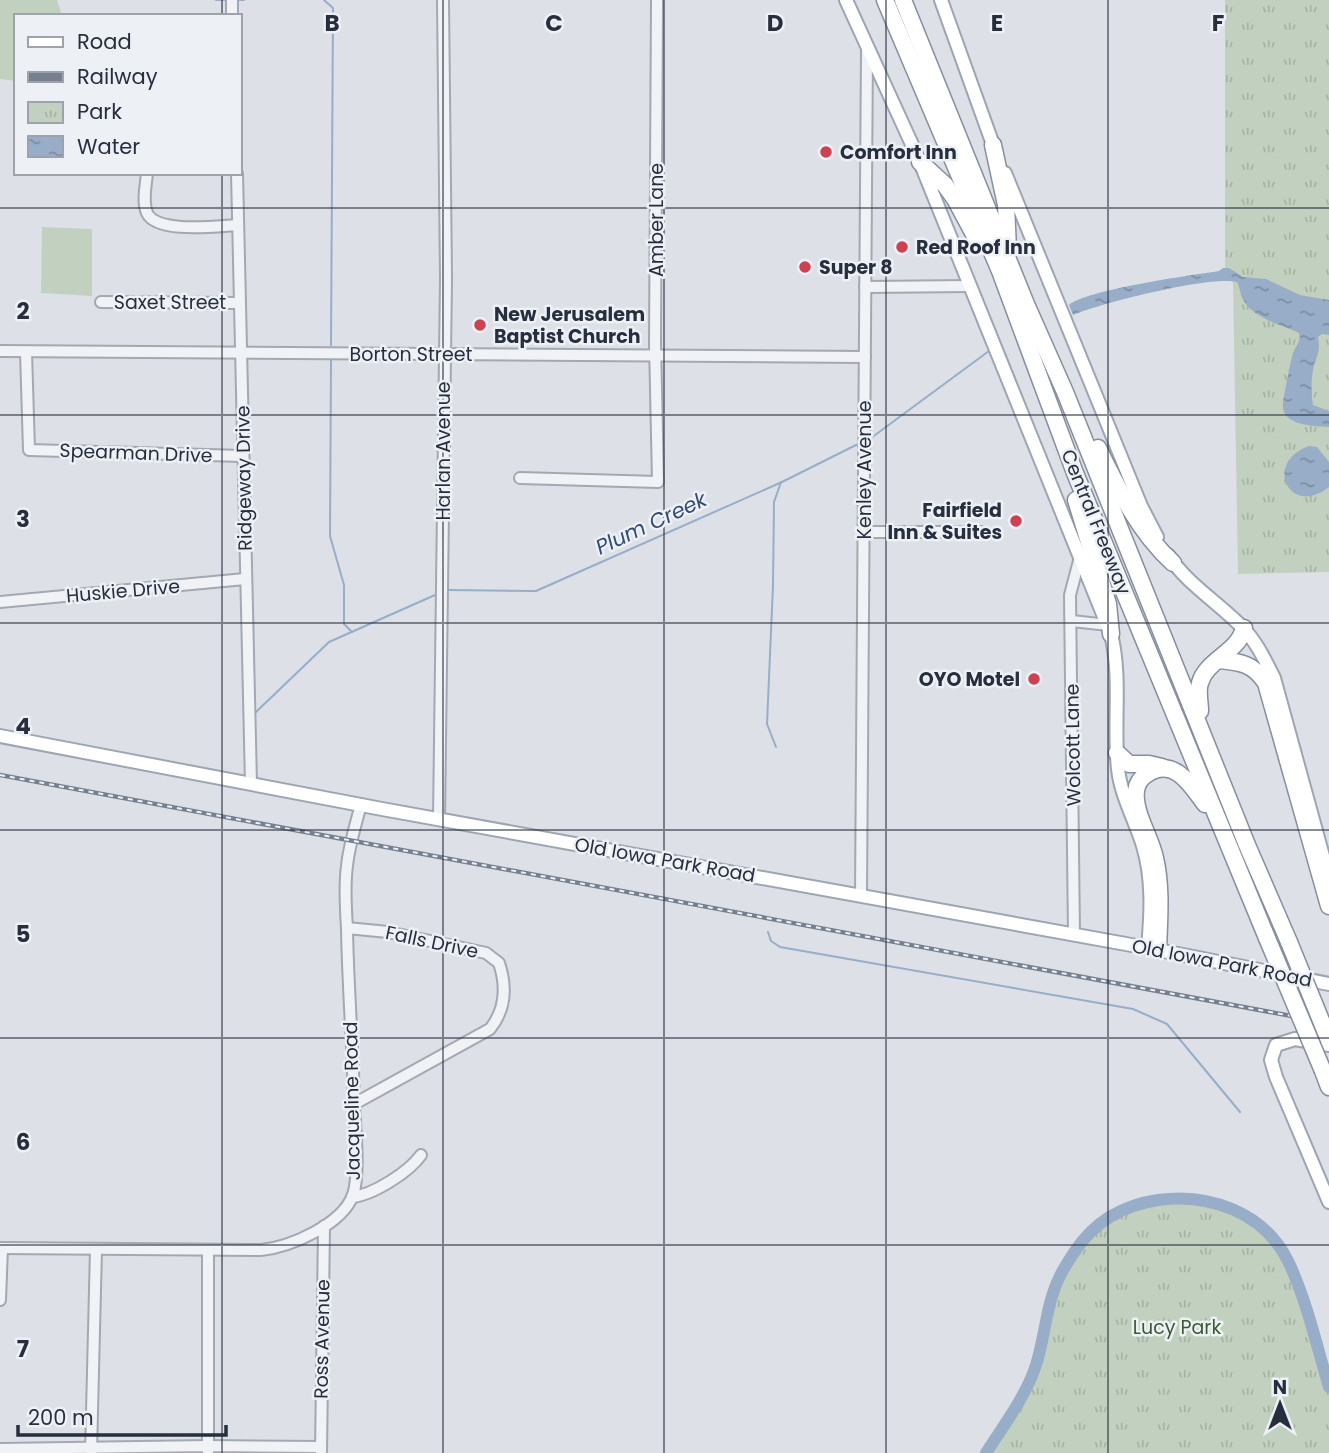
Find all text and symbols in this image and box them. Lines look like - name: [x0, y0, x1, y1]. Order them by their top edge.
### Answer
- text: B: [324, 7, 340, 39]
- text: C: [545, 7, 563, 39]
- text: D: [767, 7, 783, 39]
- text: E: [991, 7, 1003, 39]
- text: F: [1212, 7, 1224, 39]
- legend: [14, 14, 242, 175]
- text: Road: [77, 27, 132, 56]
- text: Railway: [77, 62, 158, 91]
- text: Park: [77, 97, 122, 126]
- text: Water: [77, 132, 140, 161]
- place label: Comfort Inn: [840, 139, 957, 166]
- marker: Comfort Inn: [818, 144, 834, 160]
- street label: Amber Lane: [643, 163, 670, 277]
- place label: Red Roof Inn: [916, 234, 1036, 261]
- marker: Red Roof Inn: [894, 239, 910, 255]
- place label: Super 8: [819, 254, 893, 281]
- marker: Super 8: [797, 259, 813, 275]
- street label: Saxet Street: [114, 289, 226, 316]
- text: 2: [16, 295, 30, 327]
- place label: New Jerusalem Baptist Church: [494, 301, 645, 350]
- marker: New Jerusalem Baptist Church: [472, 317, 488, 333]
- street label: Borton Street: [350, 341, 472, 368]
- street label: Harlan Avenue: [430, 381, 457, 521]
- street label: Kenley Avenue: [851, 401, 878, 539]
- street label: Ridgeway Drive: [229, 405, 259, 551]
- street label: Spearman Drive: [59, 437, 213, 469]
- street label: Central Freeway: [1055, 445, 1138, 599]
- water label: Plum Creek: [591, 484, 712, 561]
- place label: Fairfield Inn & Suites: [887, 497, 1002, 546]
- text: 3: [16, 503, 30, 535]
- marker: Fairfield Inn & Suites: [1008, 513, 1024, 529]
- street label: Huskie Drive: [65, 573, 181, 609]
- place label: OYO Motel: [919, 666, 1020, 693]
- marker: OYO Motel: [1026, 671, 1042, 687]
- street label: Wolcott Lane: [1058, 683, 1088, 807]
- text: 4: [15, 710, 31, 742]
- street label: Old Iowa Park Road: [573, 831, 757, 889]
- text: 5: [16, 918, 30, 950]
- street label: Falls Drive: [383, 919, 481, 965]
- street label: Old Iowa Park Road: [1130, 932, 1314, 994]
- street label: Jacqueline Road: [337, 1021, 367, 1181]
- text: 6: [16, 1126, 30, 1158]
- street label: Ross Avenue: [307, 1279, 337, 1399]
- park label: Lucy Park: [1133, 1314, 1221, 1341]
- text: 7: [17, 1333, 29, 1365]
- north arrow: [1245, 1369, 1315, 1439]
- text: N: [1273, 1374, 1287, 1401]
- scale bar: [18, 1394, 226, 1438]
- text: 200 m: [28, 1403, 94, 1432]

